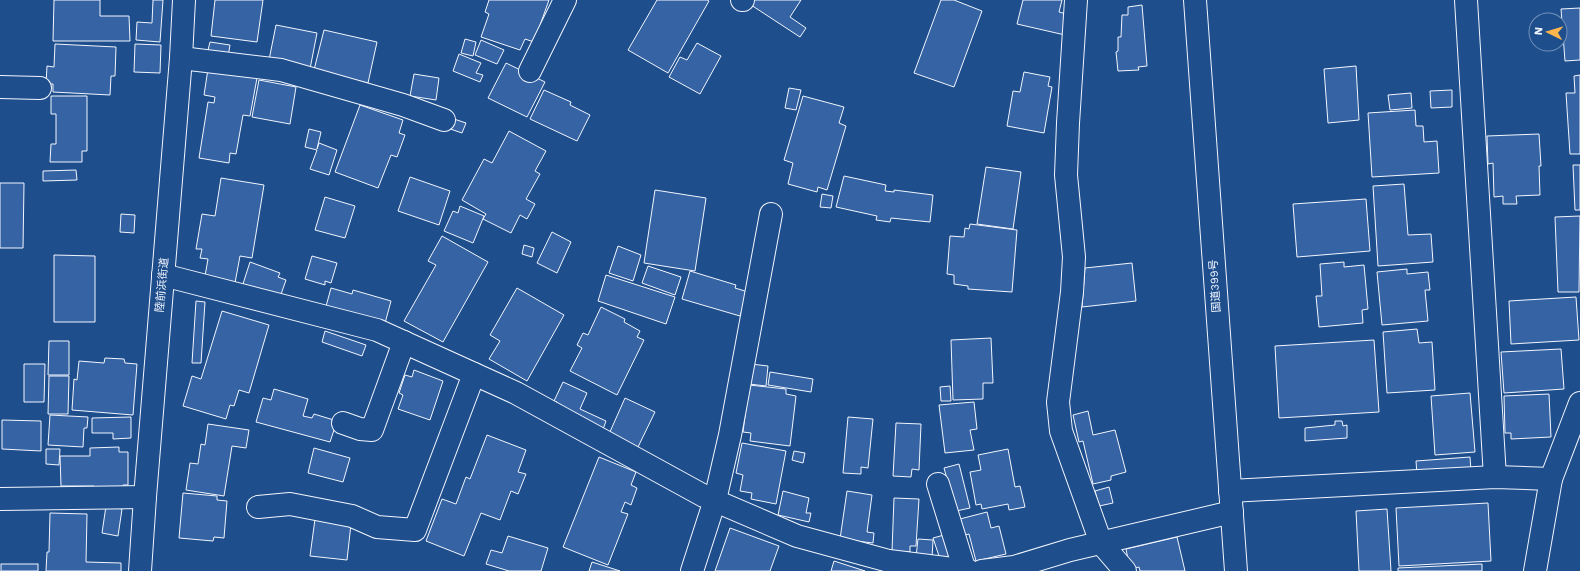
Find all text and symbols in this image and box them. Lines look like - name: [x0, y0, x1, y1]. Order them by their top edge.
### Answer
- north arrow: [1528, 12, 1568, 52]
- text: N: [1532, 27, 1545, 36]
- street label: 陸前浜街道: [153, 257, 171, 313]
- street label: 国道399号: [1207, 259, 1223, 313]

